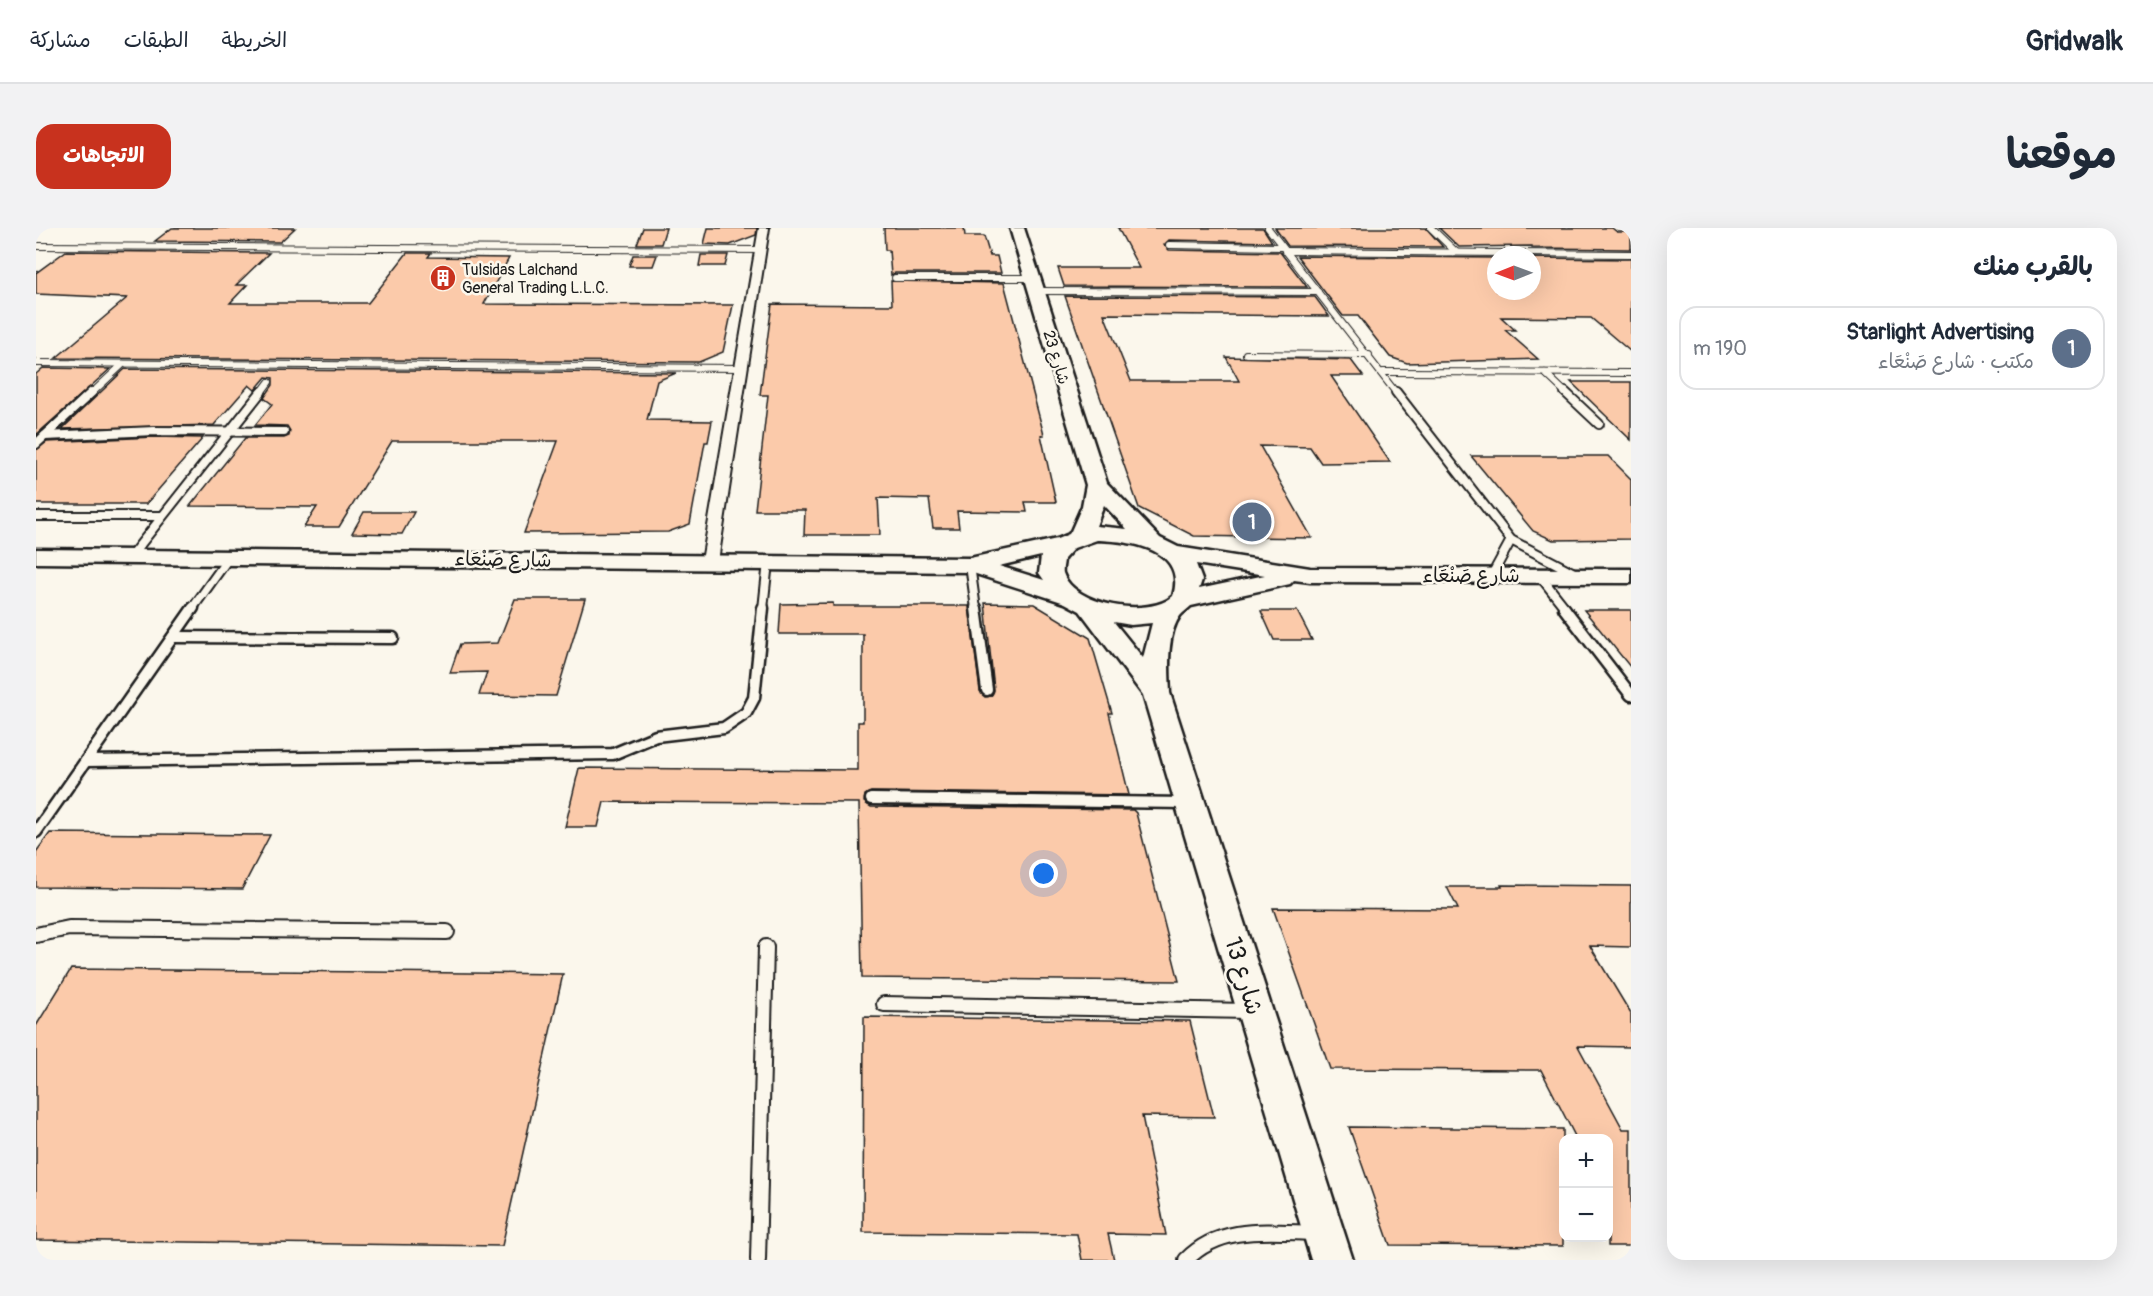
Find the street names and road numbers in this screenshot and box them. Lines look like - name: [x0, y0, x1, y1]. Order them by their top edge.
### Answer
- street label: شارع 23: [1037, 328, 1074, 387]
- street label: شارع صَنْعَاء: [454, 546, 552, 574]
- street label: شارع صَنْعَاء: [1422, 563, 1520, 589]
- street label: شارع 13: [1216, 934, 1269, 1019]

